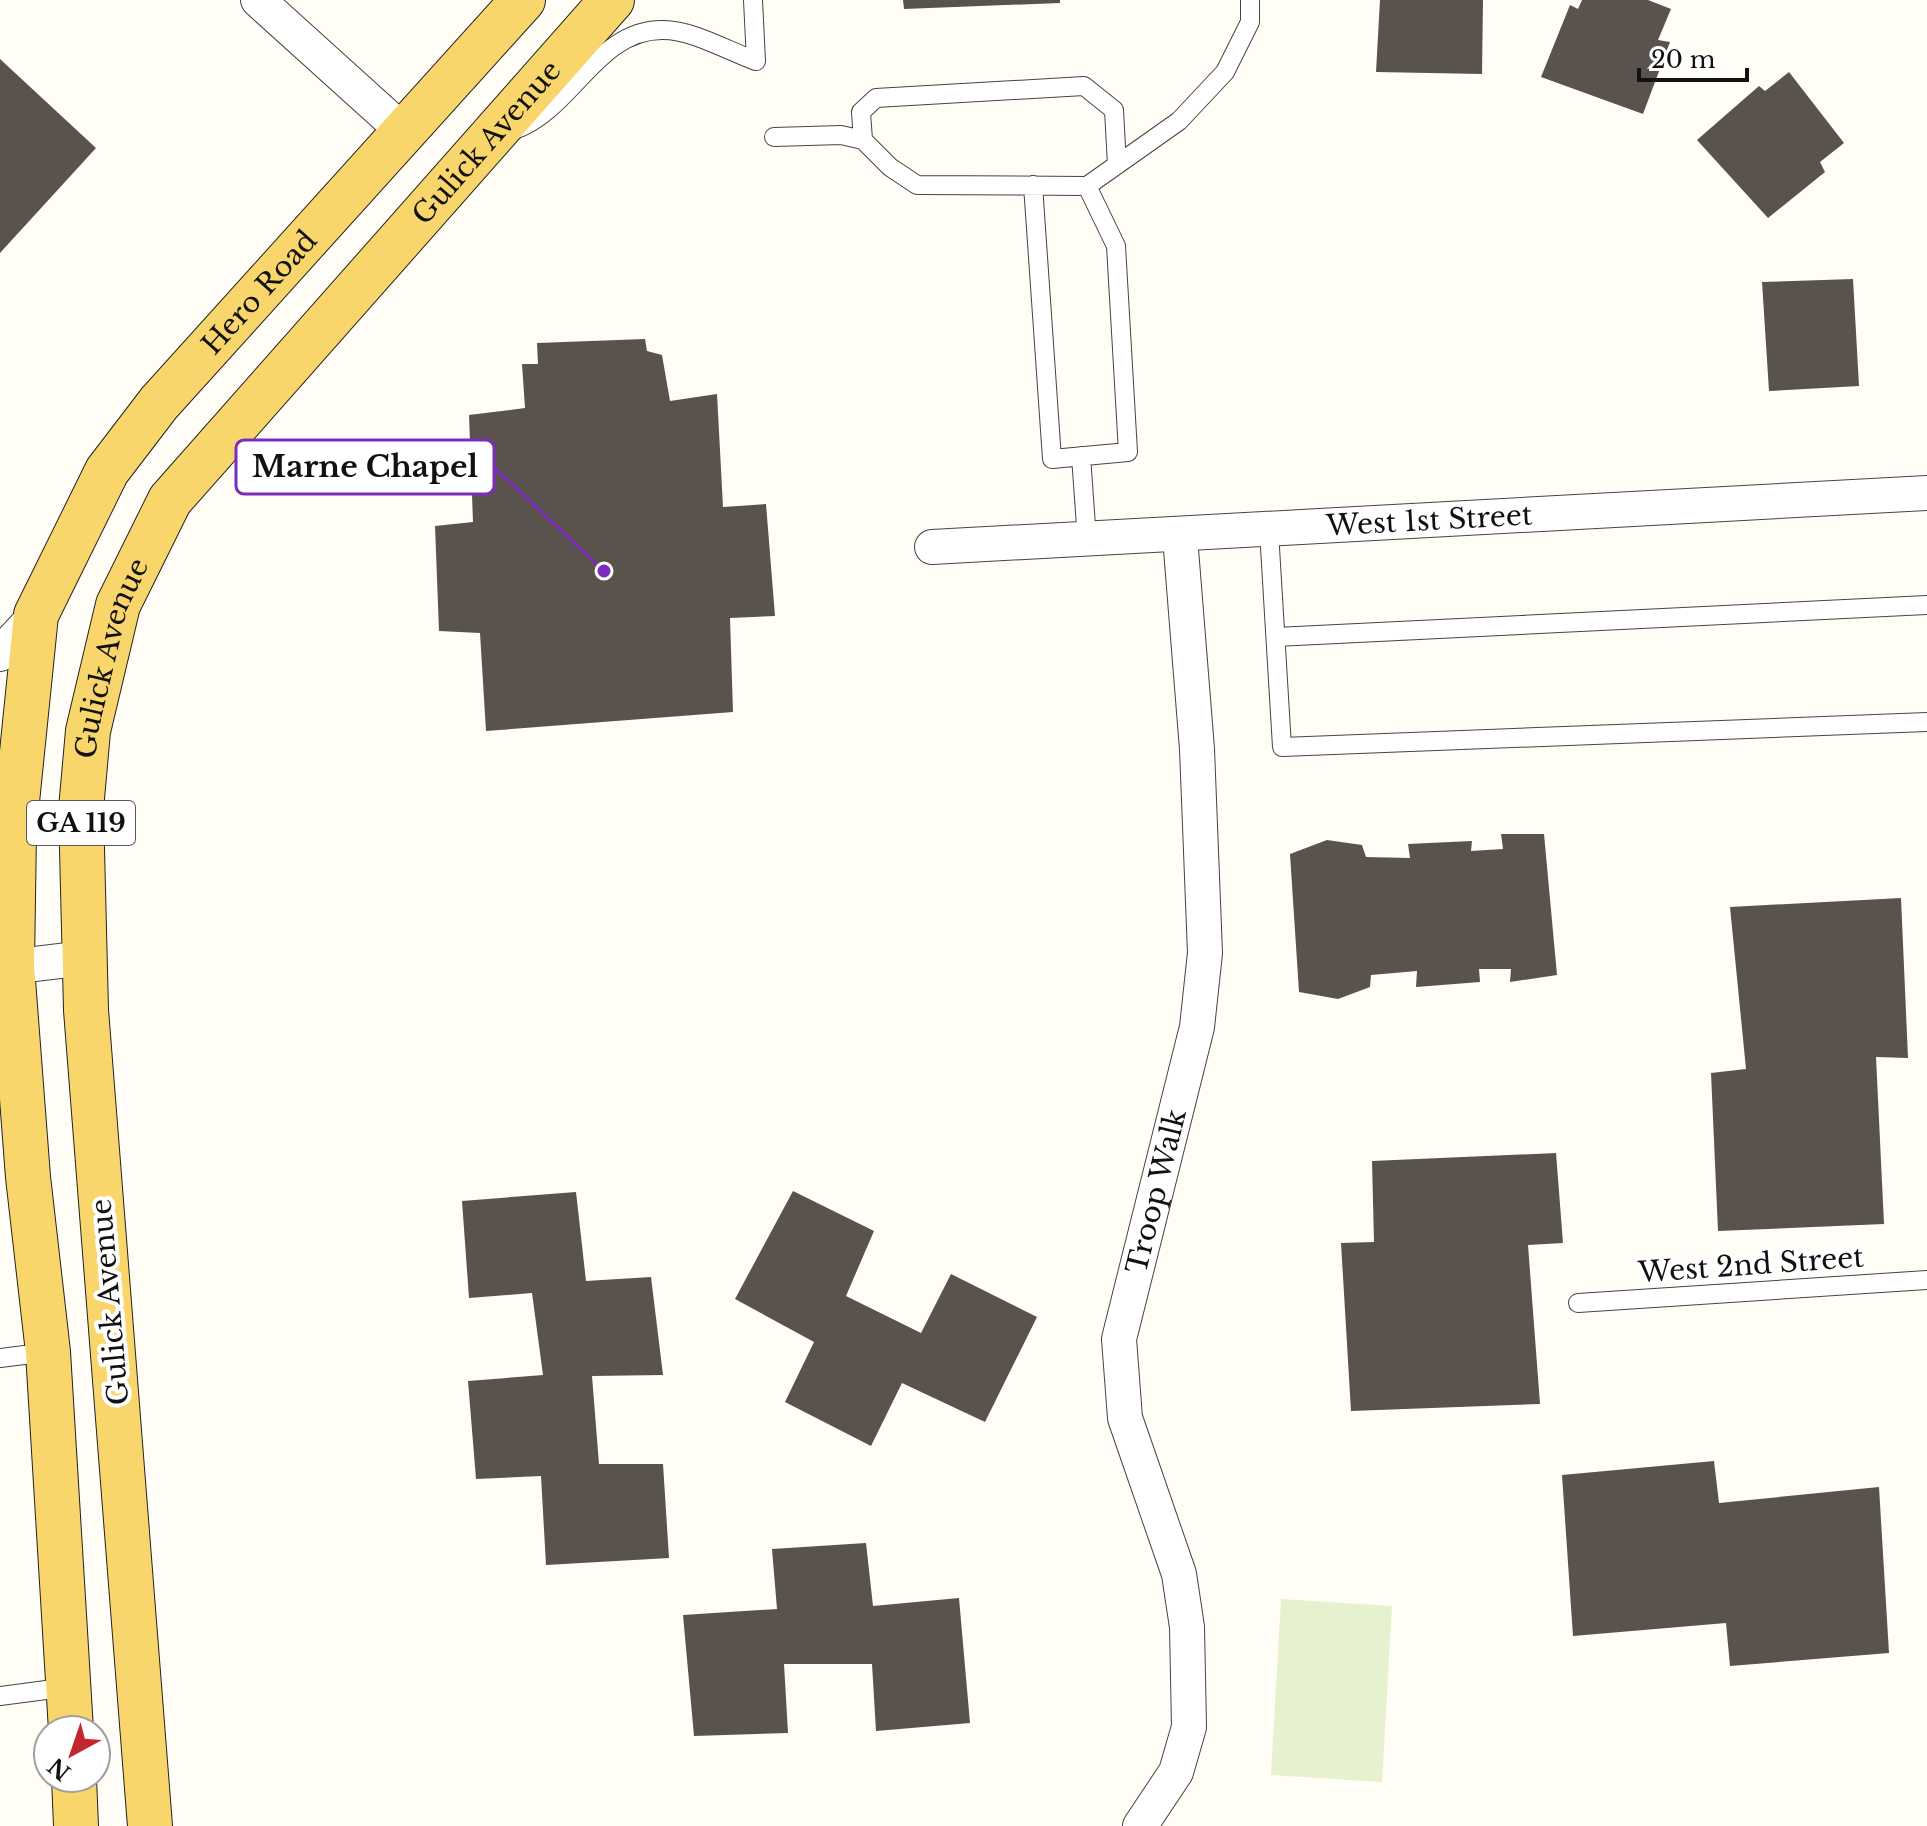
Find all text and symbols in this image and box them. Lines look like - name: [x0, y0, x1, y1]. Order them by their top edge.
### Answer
- scale bar: [1639, 32, 1747, 82]
- text: 20 m: [1651, 45, 1716, 74]
- street label: Gulick Avenue: [404, 53, 568, 232]
- street label: Hero Road: [194, 223, 324, 362]
- callout: Marne Chapel: [236, 440, 494, 494]
- text: Marne Chapel: [252, 448, 478, 485]
- street label: West 1st Street: [1324, 497, 1534, 543]
- street label: Gulick Avenue: [68, 552, 156, 760]
- road number: GA 119: [27, 801, 135, 845]
- street label: Troop Walk: [1119, 1105, 1194, 1277]
- street label: Gulick Avenue: [84, 1197, 136, 1407]
- street label: West 2nd Street: [1636, 1240, 1865, 1290]
- north arrow: [32, 1714, 112, 1794]
- text: N: [43, 1752, 76, 1786]

